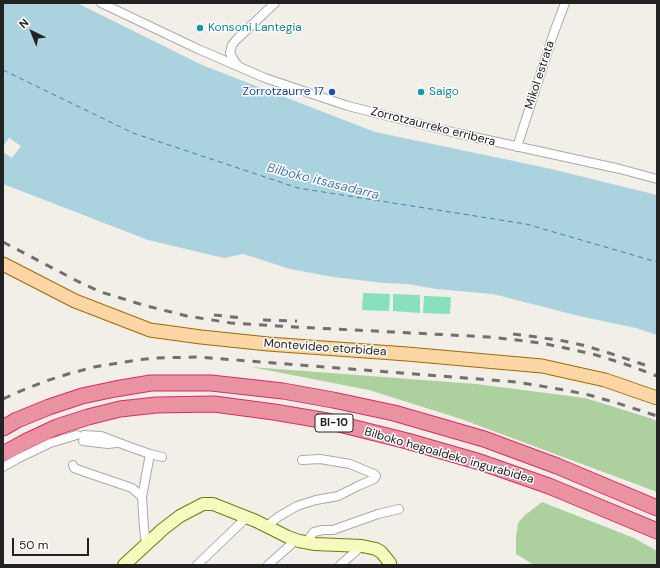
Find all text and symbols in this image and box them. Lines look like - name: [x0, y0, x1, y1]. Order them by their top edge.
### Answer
- north arrow: [12, 12, 52, 52]
- text: N: [16, 15, 32, 31]
- place label: Konsoni Lantegia: [208, 21, 302, 35]
- marker: Konsoni Lantegia: [195, 23, 205, 33]
- street label: Mikol estrata: [522, 39, 558, 111]
- place label: Zorrotzaurre 17: [242, 85, 324, 99]
- place label: Saigo: [429, 85, 459, 99]
- marker: Zorrotzaurre 17: [327, 87, 337, 97]
- marker: Saigo: [416, 87, 426, 97]
- street label: Zorrotzaurreko erribera: [369, 105, 497, 149]
- water label: Bilboko itsasadarra: [265, 160, 381, 204]
- street label: Montevideo etorbidea: [263, 337, 387, 359]
- road number: BI-10: [315, 414, 353, 432]
- street label: Bilboko hegoaldeko ingurabidea: [363, 425, 535, 487]
- scale bar: [14, 530, 91, 556]
- text: 50 m: [19, 537, 48, 553]

